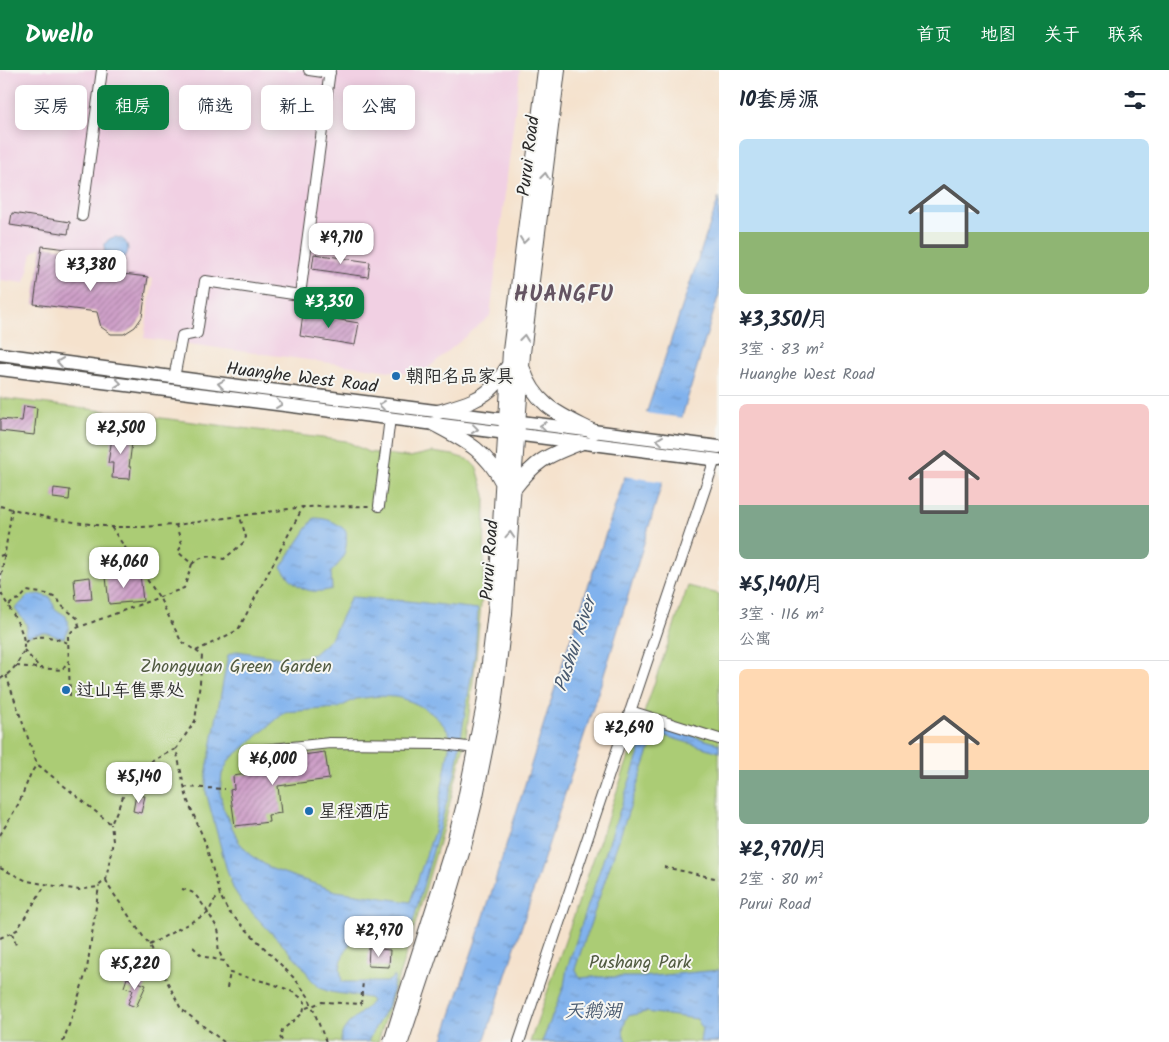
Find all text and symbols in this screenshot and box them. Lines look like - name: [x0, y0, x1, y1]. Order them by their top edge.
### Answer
- text: Dwello: [25, 16, 93, 55]
- text: 首页: [916, 21, 952, 50]
- text: 地图: [980, 21, 1016, 50]
- text: 关于: [1044, 21, 1080, 50]
- text: 联系: [1108, 21, 1144, 50]
- text: 10套房源: [739, 84, 819, 117]
- chip: 买房: [15, 85, 87, 130]
- chip: 租房: [97, 85, 169, 130]
- chip: 筛选: [179, 85, 251, 130]
- chip: 新上: [261, 85, 333, 130]
- chip: 公寓: [343, 85, 415, 130]
- icon: filters: [1121, 86, 1149, 114]
- street label: Purui Road: [510, 113, 549, 198]
- icon: home: [899, 171, 989, 261]
- one-way arrow: [539, 172, 550, 180]
- pin: ¥9,710: [300, 222, 382, 265]
- text: ¥9,710: [320, 226, 362, 251]
- one-way arrow: [519, 236, 530, 244]
- pin: ¥3,380: [50, 250, 132, 292]
- text: ¥3,380: [66, 253, 116, 278]
- district label: HUANGFU: [514, 278, 614, 313]
- pin: ¥3,350: [288, 286, 370, 329]
- text: ¥3,350: [305, 290, 353, 315]
- text: ¥3,350/月: [739, 304, 829, 337]
- one-way arrow: [519, 333, 529, 342]
- text: 3室 · 83 m²: [739, 337, 824, 362]
- street label: Huanghe West Road: [224, 355, 380, 402]
- one-way arrow: [55, 357, 63, 368]
- text: Huanghe West Road: [739, 362, 874, 387]
- place label: 朝阳名品家具: [406, 363, 514, 392]
- marker: 朝阳名品家具: [390, 370, 402, 382]
- one-way arrow: [114, 378, 122, 388]
- one-way arrow: [216, 379, 224, 390]
- one-way arrow: [275, 398, 283, 409]
- one-way arrow: [378, 400, 386, 411]
- pin: ¥2,500: [80, 412, 162, 455]
- text: ¥2,500: [97, 416, 145, 441]
- one-way arrow: [539, 421, 547, 431]
- one-way arrow: [471, 423, 479, 434]
- one-way arrow: [656, 435, 664, 446]
- icon: home: [899, 437, 989, 527]
- street label: Purui Road: [473, 518, 508, 601]
- one-way arrow: [504, 530, 515, 538]
- pin: ¥6,060: [83, 546, 165, 589]
- text: ¥6,060: [100, 550, 148, 575]
- text: ¥5,140/月: [739, 569, 824, 602]
- water label: Pushui River: [547, 590, 606, 696]
- text: 3室 · 116 m²: [739, 602, 824, 627]
- text: 公寓: [739, 627, 771, 652]
- park label: Zhongyuan Green Garden: [140, 653, 332, 682]
- place label: 过山车售票处: [76, 677, 184, 706]
- marker: 过山车售票处: [60, 684, 72, 696]
- icon: home: [899, 702, 989, 792]
- pin: ¥2,690: [588, 712, 670, 755]
- text: ¥2,690: [605, 716, 653, 741]
- pin: ¥6,000: [232, 744, 314, 786]
- text: ¥6,000: [249, 747, 297, 772]
- pin: ¥5,140: [98, 762, 180, 804]
- text: ¥5,140: [117, 765, 161, 790]
- place label: 星程酒店: [319, 798, 391, 827]
- marker: 星程酒店: [303, 805, 315, 817]
- text: ¥2,970/月: [739, 834, 828, 867]
- text: 2室 · 80 m²: [739, 867, 823, 892]
- text: Purui Road: [739, 892, 811, 917]
- pin: ¥2,970: [338, 916, 420, 958]
- text: ¥2,970: [355, 919, 403, 944]
- pin: ¥5,220: [94, 948, 176, 991]
- park label: Pushang Park: [589, 949, 692, 978]
- text: ¥5,220: [111, 952, 160, 977]
- water label: 天鹅湖: [564, 997, 623, 1027]

